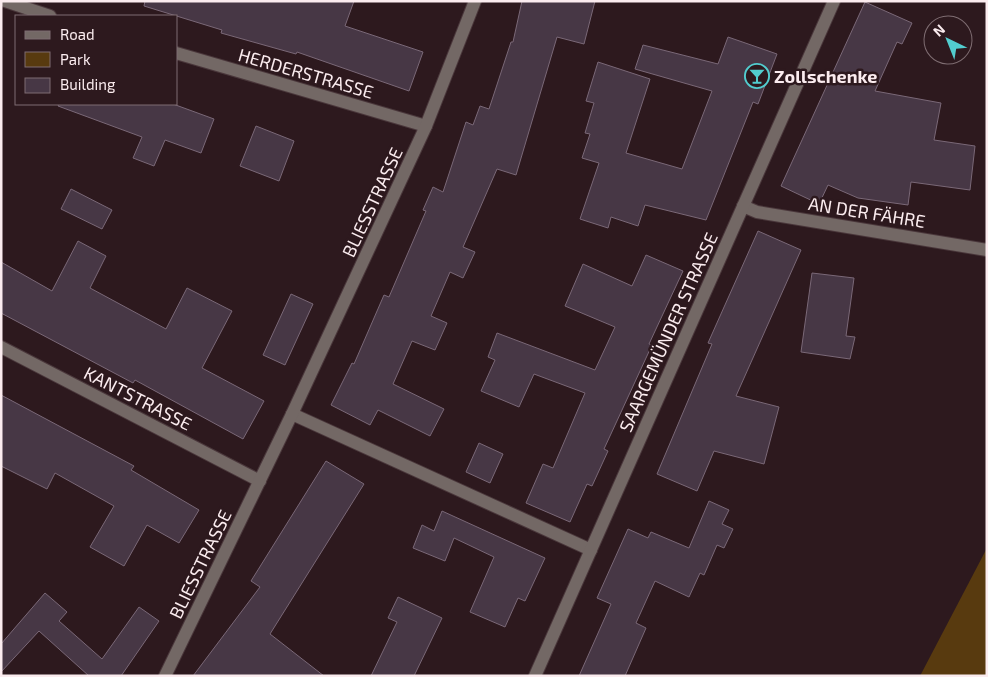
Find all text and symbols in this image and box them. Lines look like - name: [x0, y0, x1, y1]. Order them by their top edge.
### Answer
- legend: [15, 15, 178, 105]
- north arrow: [923, 15, 973, 65]
- text: N: [929, 20, 948, 40]
- text: Road: [60, 25, 95, 43]
- street label: HERDERSTRASSE: [236, 43, 376, 103]
- text: Park: [60, 50, 91, 68]
- bar icon: Zollschenke: [744, 63, 770, 89]
- place label: Zollschenke: [774, 65, 877, 87]
- text: Building: [60, 75, 116, 93]
- street label: BLIESSTRASSE: [337, 144, 407, 260]
- street label: AN DER FÄHRE: [807, 192, 927, 232]
- street label: SAARGEMÜNDER STRASSE: [614, 229, 722, 435]
- street label: KANTSTRASSE: [80, 361, 196, 435]
- street label: BLIESSTRASSE: [164, 506, 236, 622]

